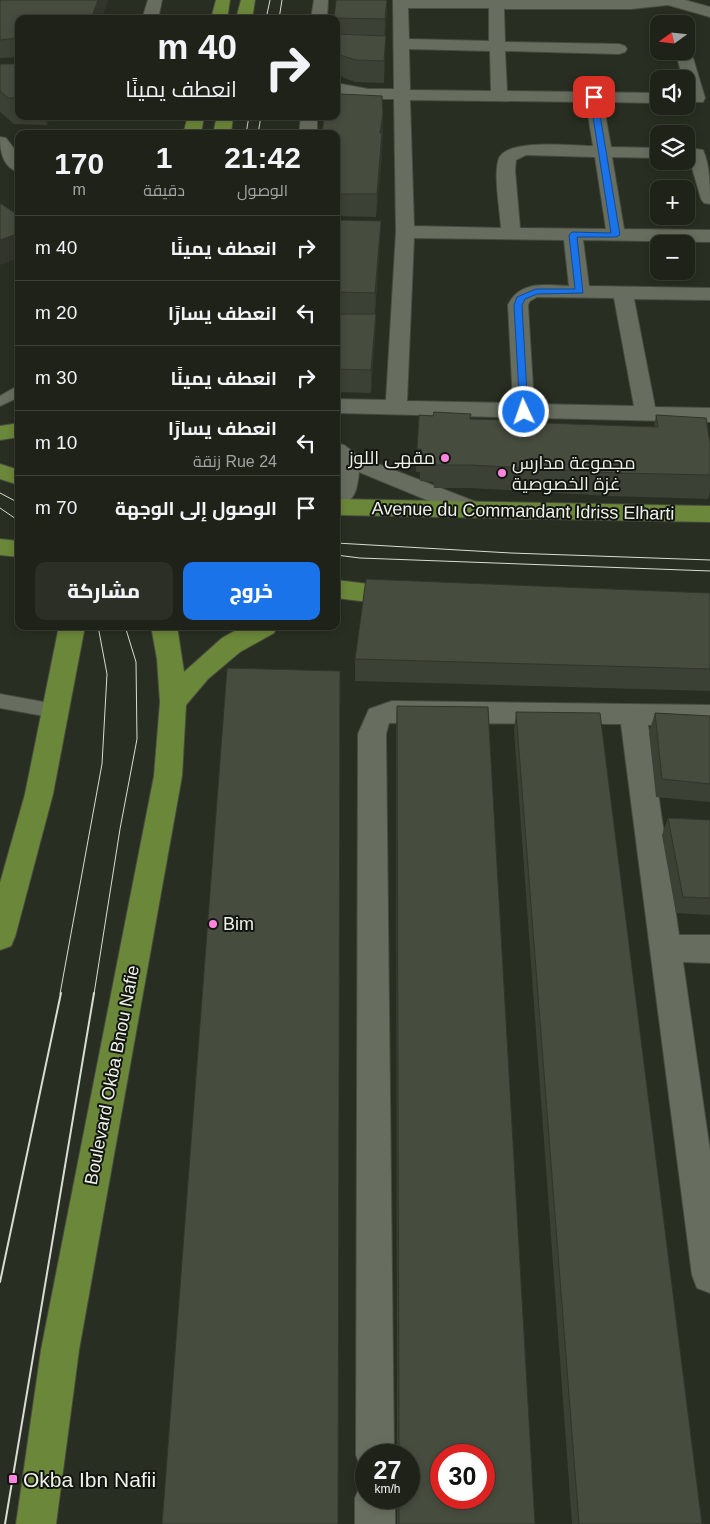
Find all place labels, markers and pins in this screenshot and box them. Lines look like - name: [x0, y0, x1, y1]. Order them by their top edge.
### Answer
- pin: [573, 76, 615, 118]
- place label: مقهى اللوز: [348, 448, 435, 469]
- marker: مقهى اللوز: [439, 452, 451, 464]
- place label: مجموعة مدارس غزة الخصوصية: [512, 453, 636, 495]
- marker: مجموعة مدارس غزة الخصوصية: [496, 467, 508, 479]
- place label: Bim: [223, 914, 254, 934]
- marker: Bim: [207, 918, 219, 930]
- place label: Okba Ibn Nafii: [23, 1468, 156, 1491]
- marker: Okba Ibn Nafii: [7, 1473, 19, 1485]

